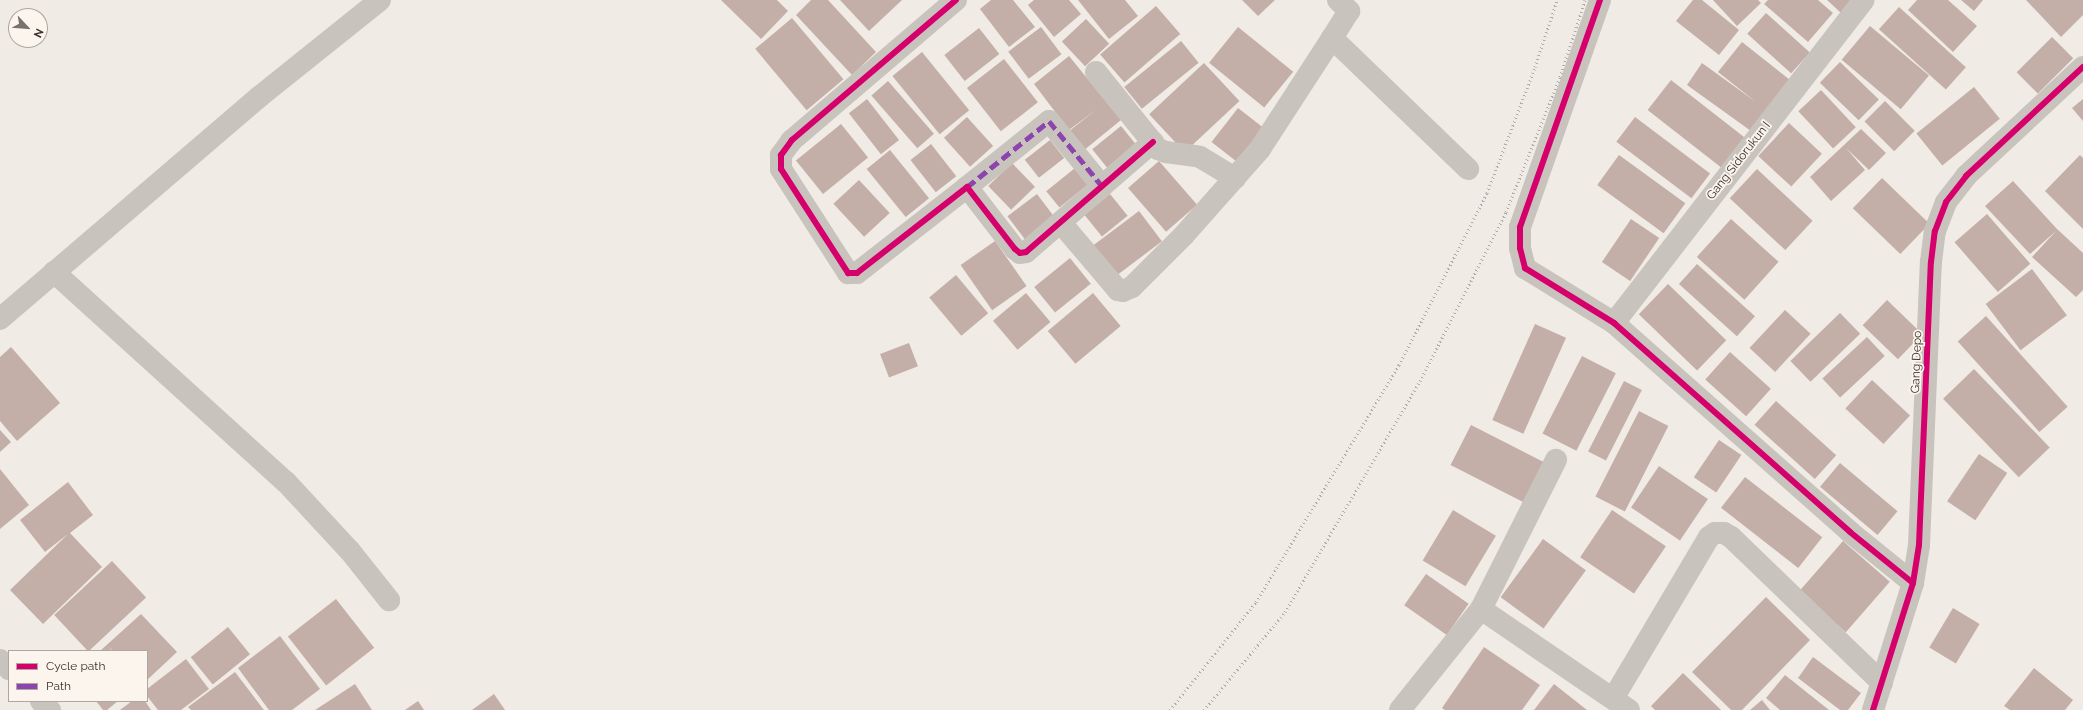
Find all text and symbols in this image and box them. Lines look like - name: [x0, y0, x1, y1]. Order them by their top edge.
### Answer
- north arrow: [8, 8, 48, 48]
- text: N: [31, 26, 46, 40]
- street label: Gang Sidorukun I: [1704, 119, 1774, 203]
- street label: Gang Depo: [1909, 330, 1925, 394]
- legend: [8, 650, 148, 702]
- text: Cycle path: [46, 659, 105, 673]
- text: Path: [46, 679, 71, 693]

